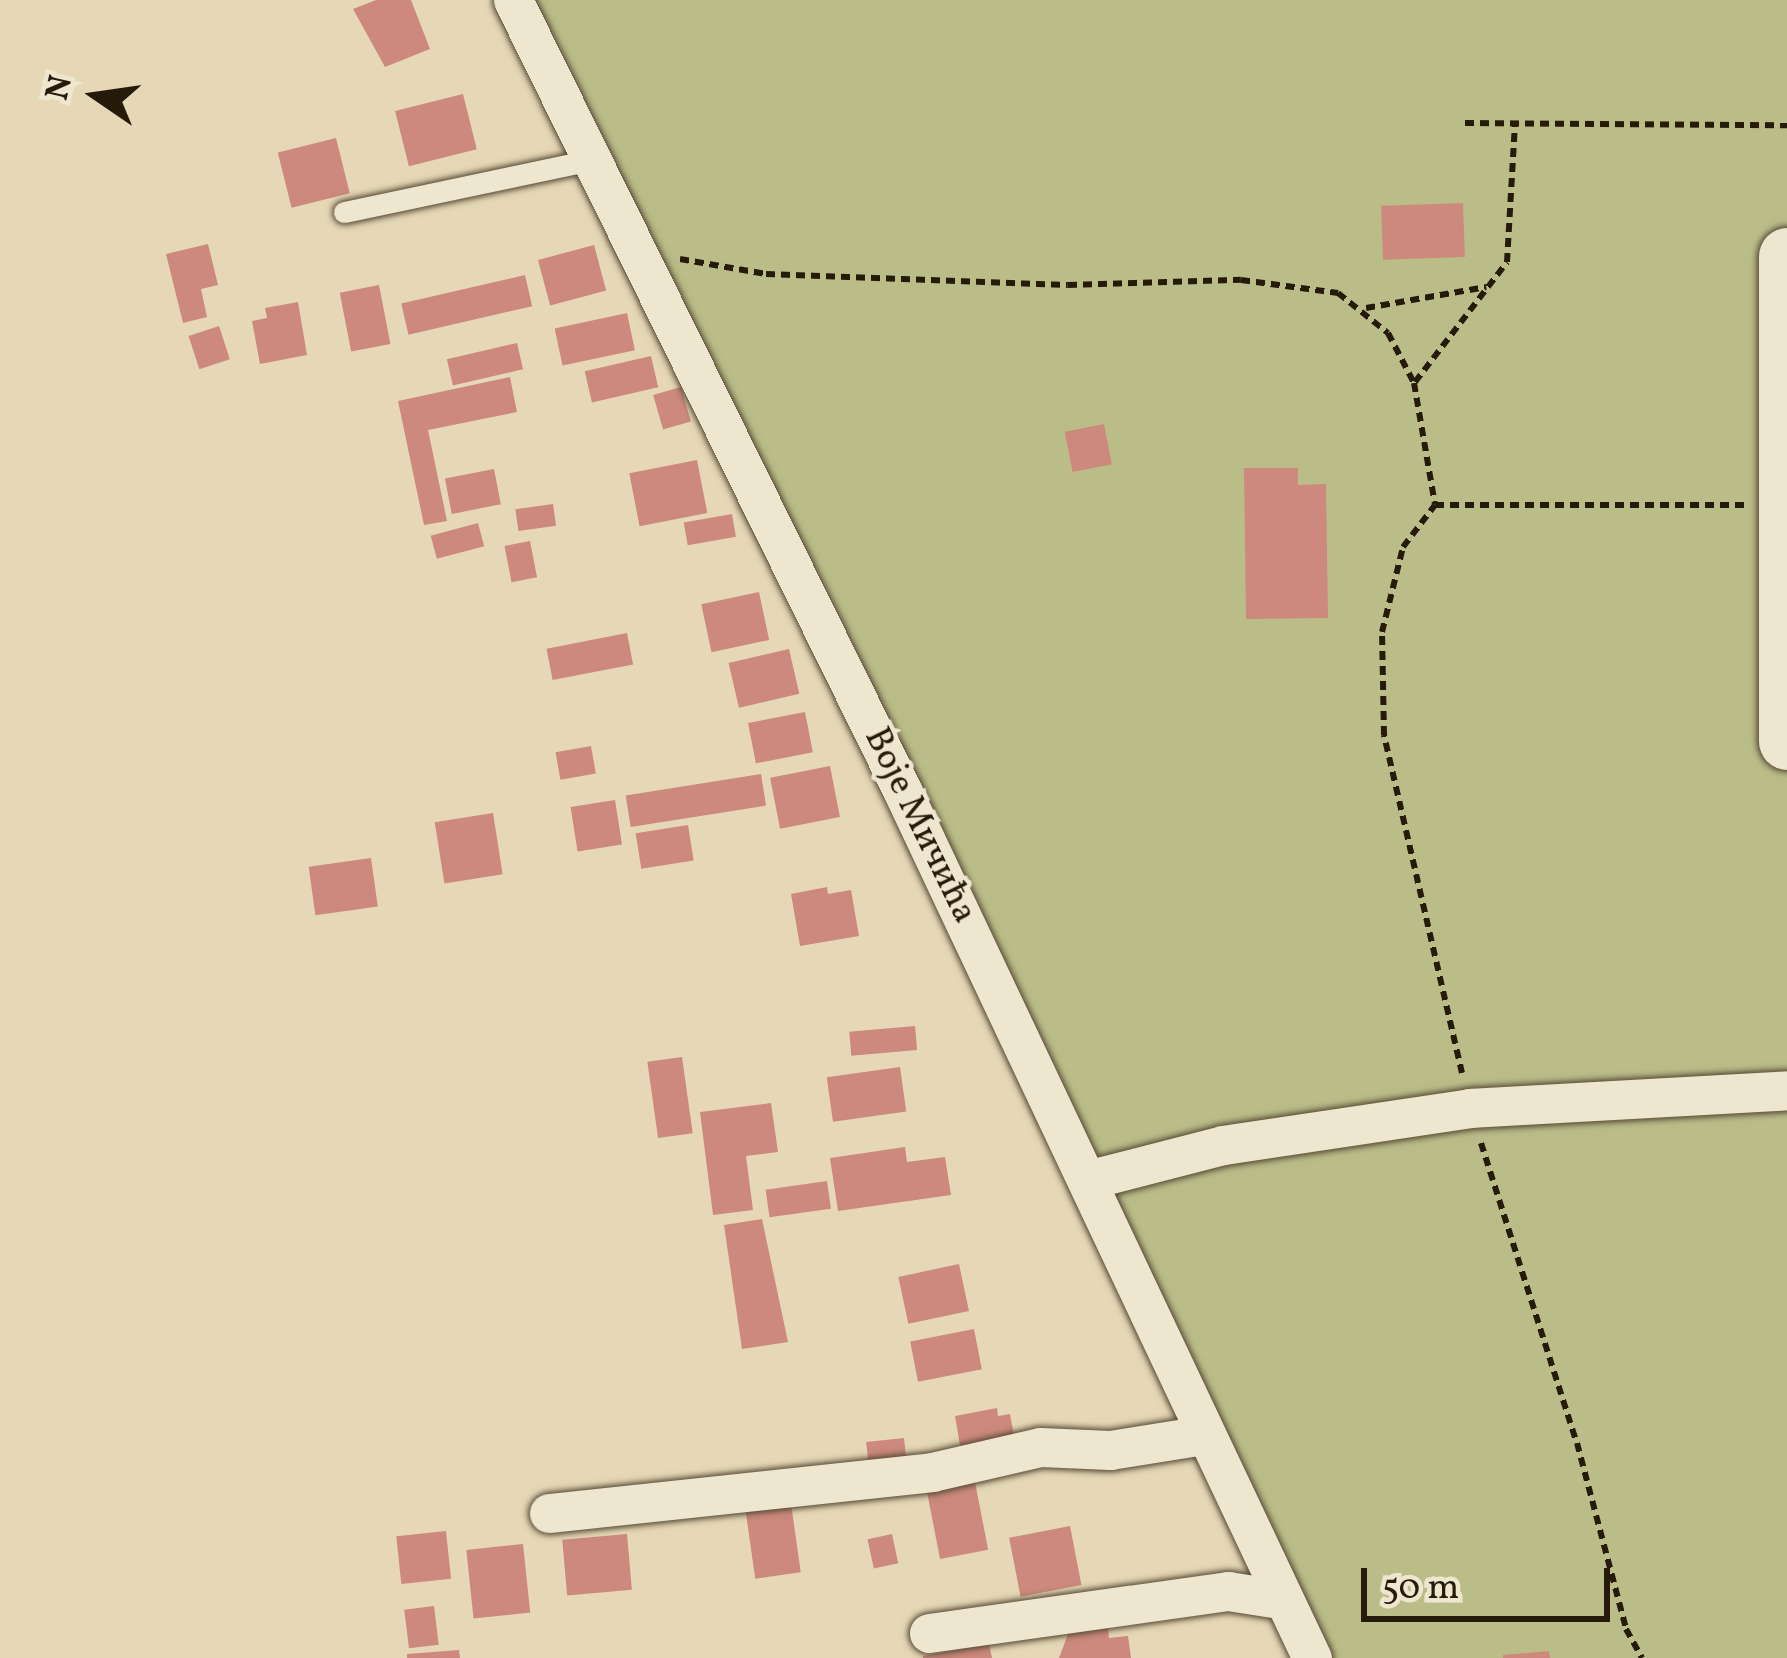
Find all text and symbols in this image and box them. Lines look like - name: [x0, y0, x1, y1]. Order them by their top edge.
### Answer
- north arrow: [36, 36, 156, 156]
- text: N: [36, 71, 86, 105]
- street label: Воје Мичића: [853, 721, 985, 931]
- scale bar: [1367, 1544, 1616, 1618]
- text: 50 m: [1382, 1564, 1459, 1614]

